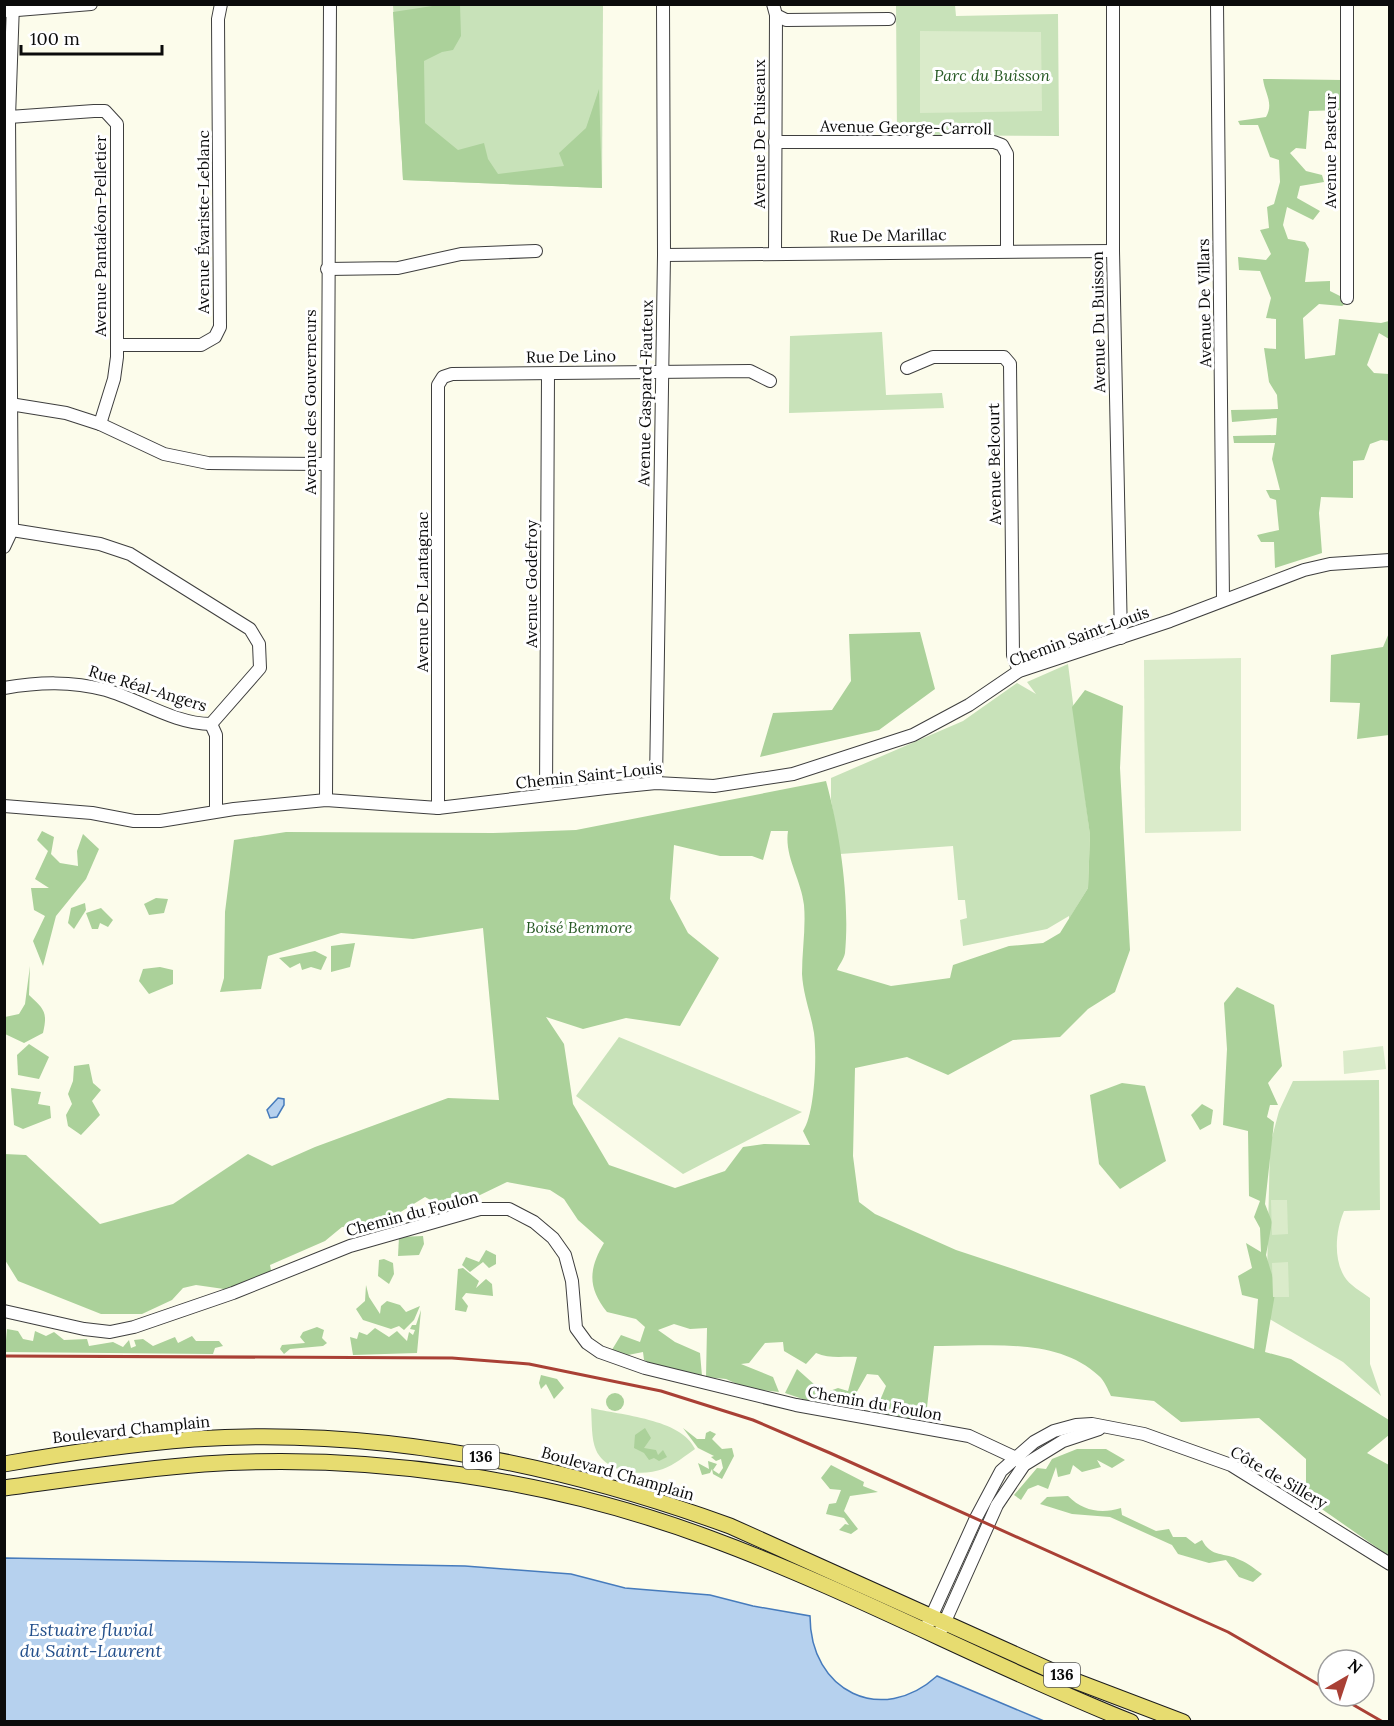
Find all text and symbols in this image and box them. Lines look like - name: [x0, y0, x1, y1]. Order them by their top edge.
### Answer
- scale bar: [21, 18, 162, 56]
- text: 100 m: [30, 27, 80, 50]
- street label: Avenue De Puiseaux: [749, 59, 769, 210]
- park label: Parc du Buisson: [934, 65, 1050, 85]
- street label: Avenue Pasteur: [1320, 93, 1340, 210]
- street label: Avenue George-Carroll: [819, 115, 992, 138]
- street label: Avenue Évariste-Leblanc: [193, 130, 213, 315]
- street label: Avenue Pantaléon-Pelletier: [90, 135, 110, 338]
- street label: Rue De Marillac: [829, 224, 947, 246]
- street label: Avenue De Villars: [1193, 238, 1215, 369]
- street label: Avenue Du Buisson: [1087, 251, 1109, 394]
- street label: Avenue Gaspard-Fauteux: [633, 299, 657, 488]
- street label: Avenue des Gouverneurs: [300, 309, 320, 496]
- street label: Rue De Lino: [526, 345, 616, 367]
- street label: Avenue Belcourt: [983, 402, 1005, 526]
- street label: Avenue De Lantagnac: [412, 512, 432, 673]
- street label: Avenue Godefroy: [521, 519, 541, 649]
- street label: Chemin Saint-Louis: [1006, 601, 1152, 671]
- street label: Rue Réal-Angers: [86, 661, 210, 715]
- street label: Chemin Saint-Louis: [515, 757, 663, 793]
- park label: Boisé Benmore: [526, 917, 633, 937]
- street label: Chemin du Foulon: [344, 1186, 481, 1240]
- street label: Chemin du Foulon: [806, 1381, 944, 1425]
- street label: Boulevard Champlain: [51, 1411, 211, 1447]
- street label: Côte de Sillery: [1227, 1441, 1331, 1513]
- street label: Boulevard Champlain: [539, 1442, 697, 1505]
- road number: 136: [463, 1445, 499, 1469]
- water label: Estuaire fluvial du Saint-Laurent: [20, 1618, 163, 1662]
- north arrow: [1316, 1648, 1376, 1708]
- text: N: [1344, 1655, 1367, 1678]
- road number: 136: [1044, 1663, 1080, 1687]

